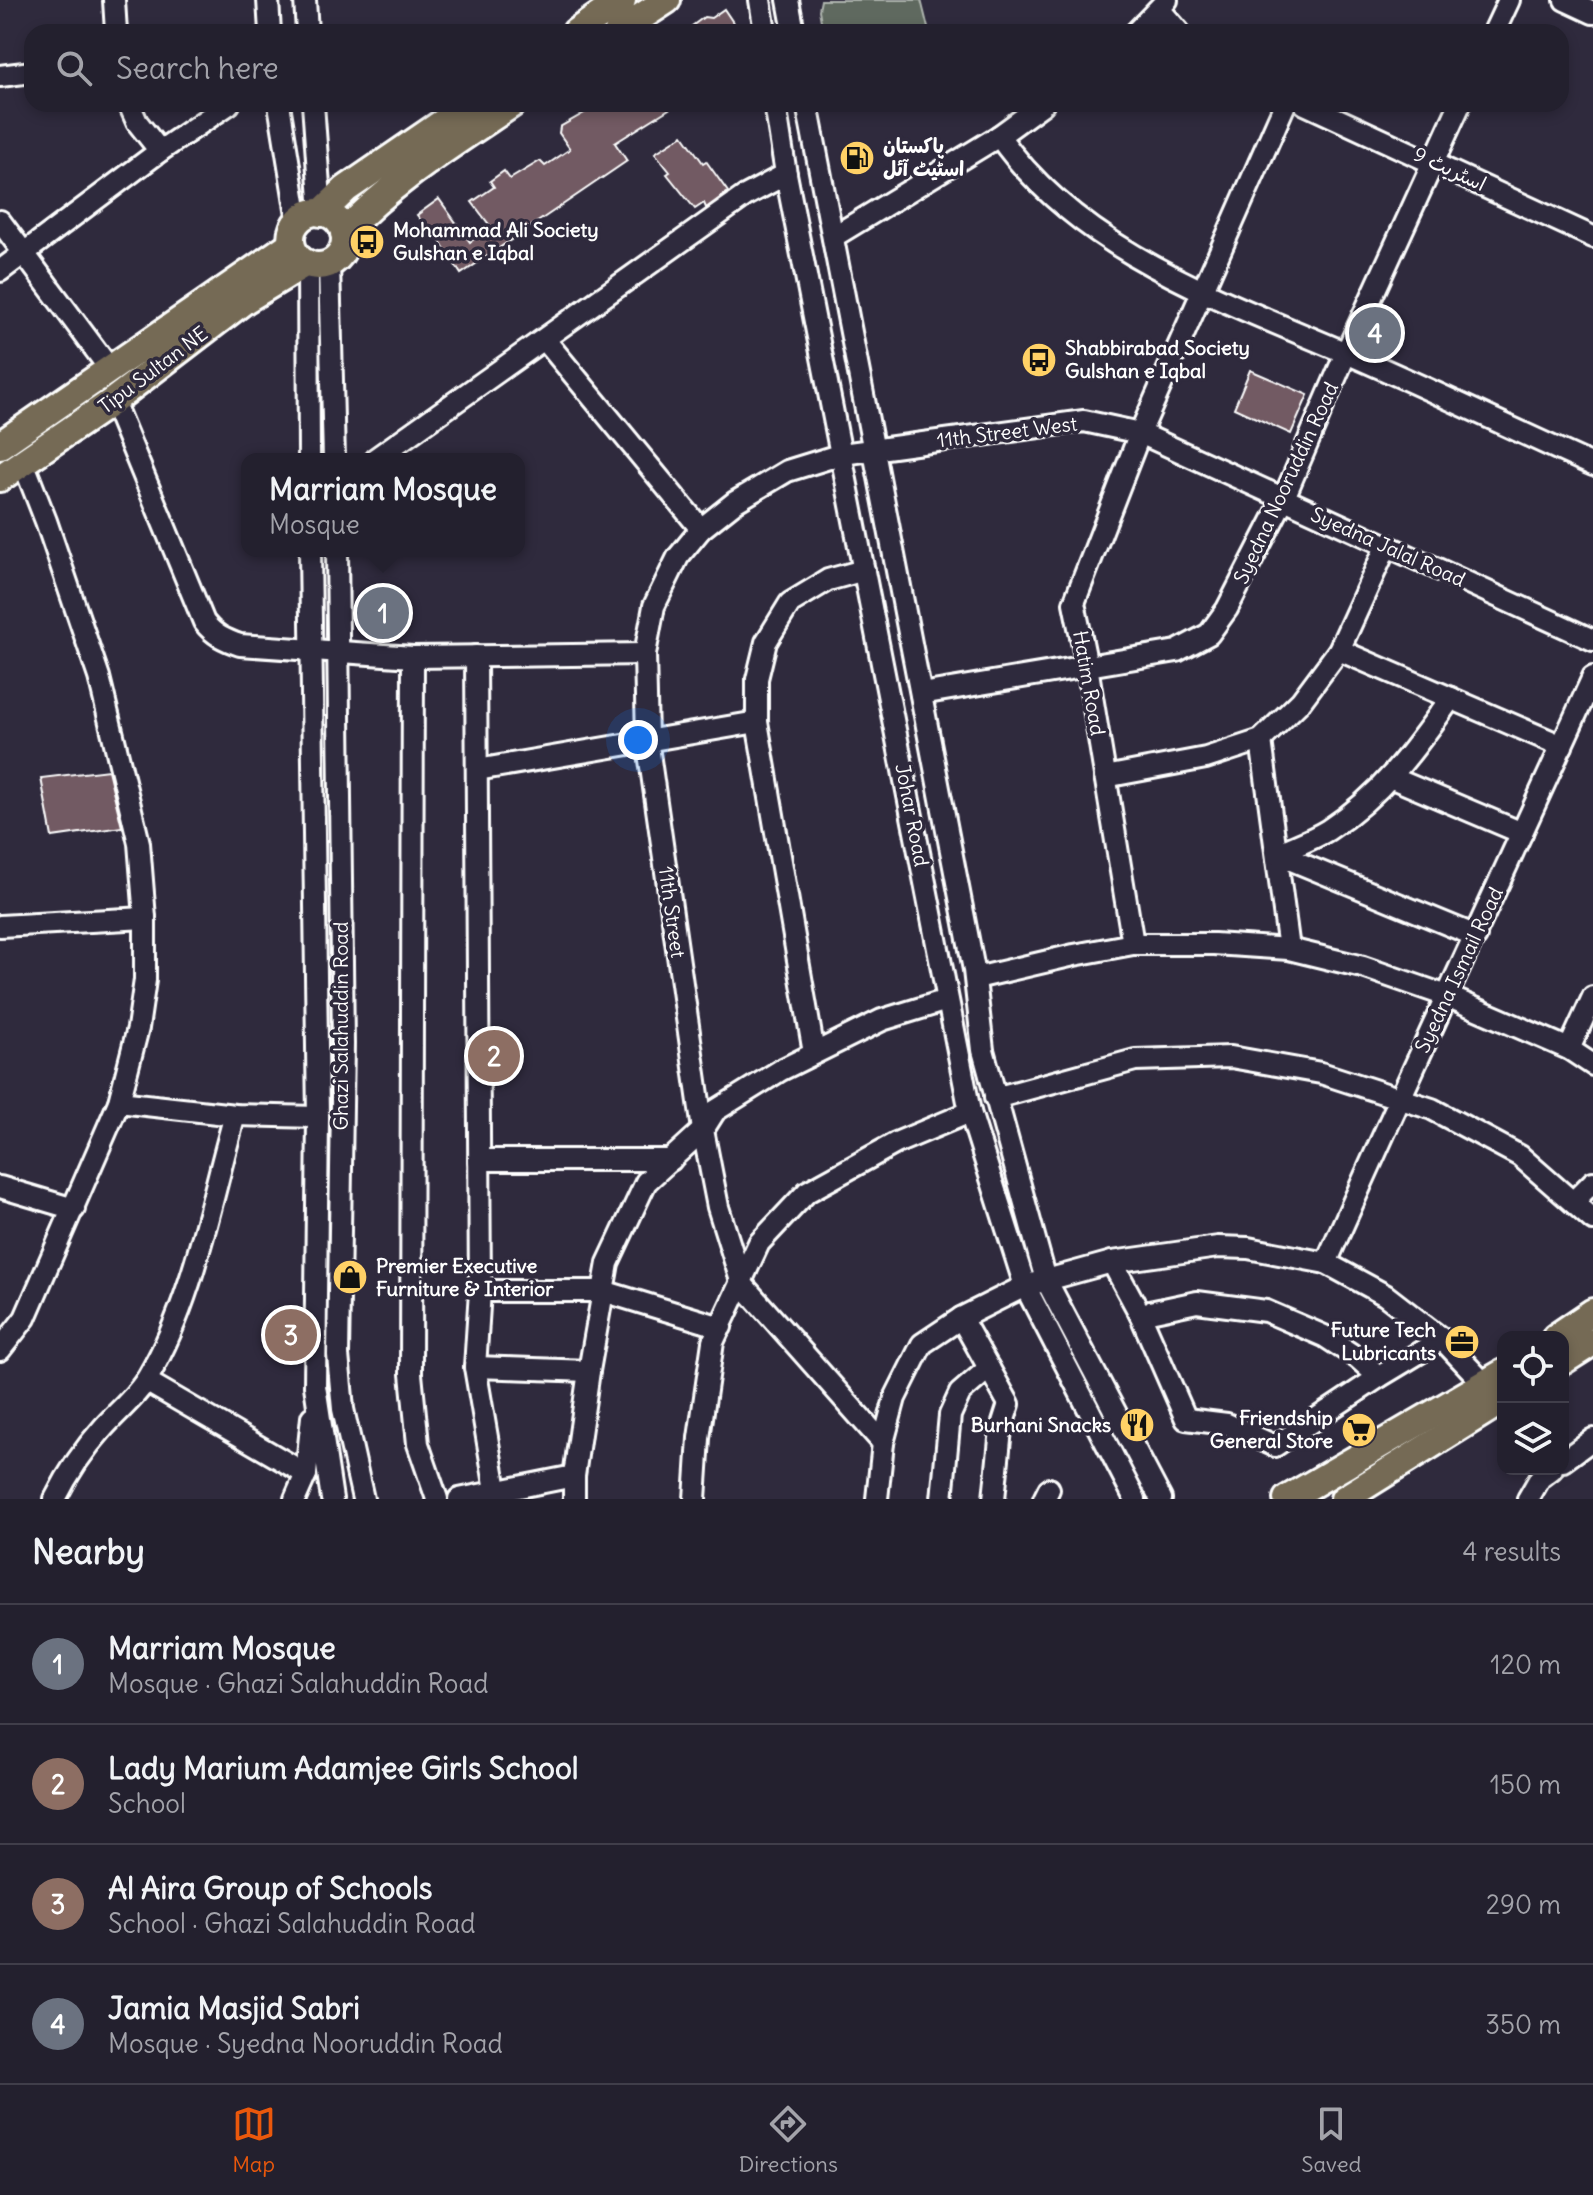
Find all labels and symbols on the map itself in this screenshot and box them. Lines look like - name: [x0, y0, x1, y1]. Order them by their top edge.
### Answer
- place label: پاکستان اسٹیٹ آئل: [883, 133, 964, 181]
- fuel station icon: پاکستان اسٹیٹ آئل: [838, 139, 876, 177]
- street label: اسٹریٹ 9: [1410, 141, 1491, 196]
- place label: Mohammad Ali Society Gulshan e Iqbal: [393, 217, 599, 265]
- bus stop icon: Mohammad Ali Society Gulshan e Iqbal: [348, 223, 386, 261]
- pin: 4: [1349, 303, 1401, 363]
- street label: Tipu Sultan NE: [93, 320, 212, 419]
- place label: Shabbirabad Society Gulshan e Iqbal: [1065, 335, 1250, 383]
- bus stop icon: Shabbirabad Society Gulshan e Iqbal: [1020, 341, 1058, 379]
- street label: Syedna Nooruddin Road: [1228, 378, 1343, 588]
- street label: 11th Street West: [935, 410, 1079, 453]
- street label: Syedna Jalal Road: [1307, 501, 1469, 592]
- pin: 1: [357, 583, 409, 643]
- street label: Hatim Road: [1068, 628, 1111, 738]
- your location: [618, 720, 658, 760]
- street label: Johar Road: [890, 761, 935, 869]
- street label: 11th Street: [654, 864, 691, 960]
- street label: Syedna Ismail Road: [1409, 883, 1508, 1057]
- street label: Ghazi Salahuddin Road: [328, 921, 353, 1130]
- pin: 2: [468, 1026, 520, 1086]
- place label: Premier Executive Furniture & Interior: [376, 1253, 554, 1301]
- shop icon: Premier Executive Furniture & Interior: [331, 1258, 369, 1296]
- pin: 3: [265, 1305, 317, 1365]
- place label: Future Tech Lubricants: [1331, 1317, 1436, 1365]
- office icon: Future Tech Lubricants: [1443, 1323, 1481, 1361]
- place label: Friendship General Store: [1210, 1405, 1333, 1453]
- restaurant icon: Burhani Snacks: [1118, 1406, 1156, 1444]
- supermarket icon: Friendship General Store: [1340, 1411, 1378, 1449]
- place label: Burhani Snacks: [971, 1412, 1111, 1437]

